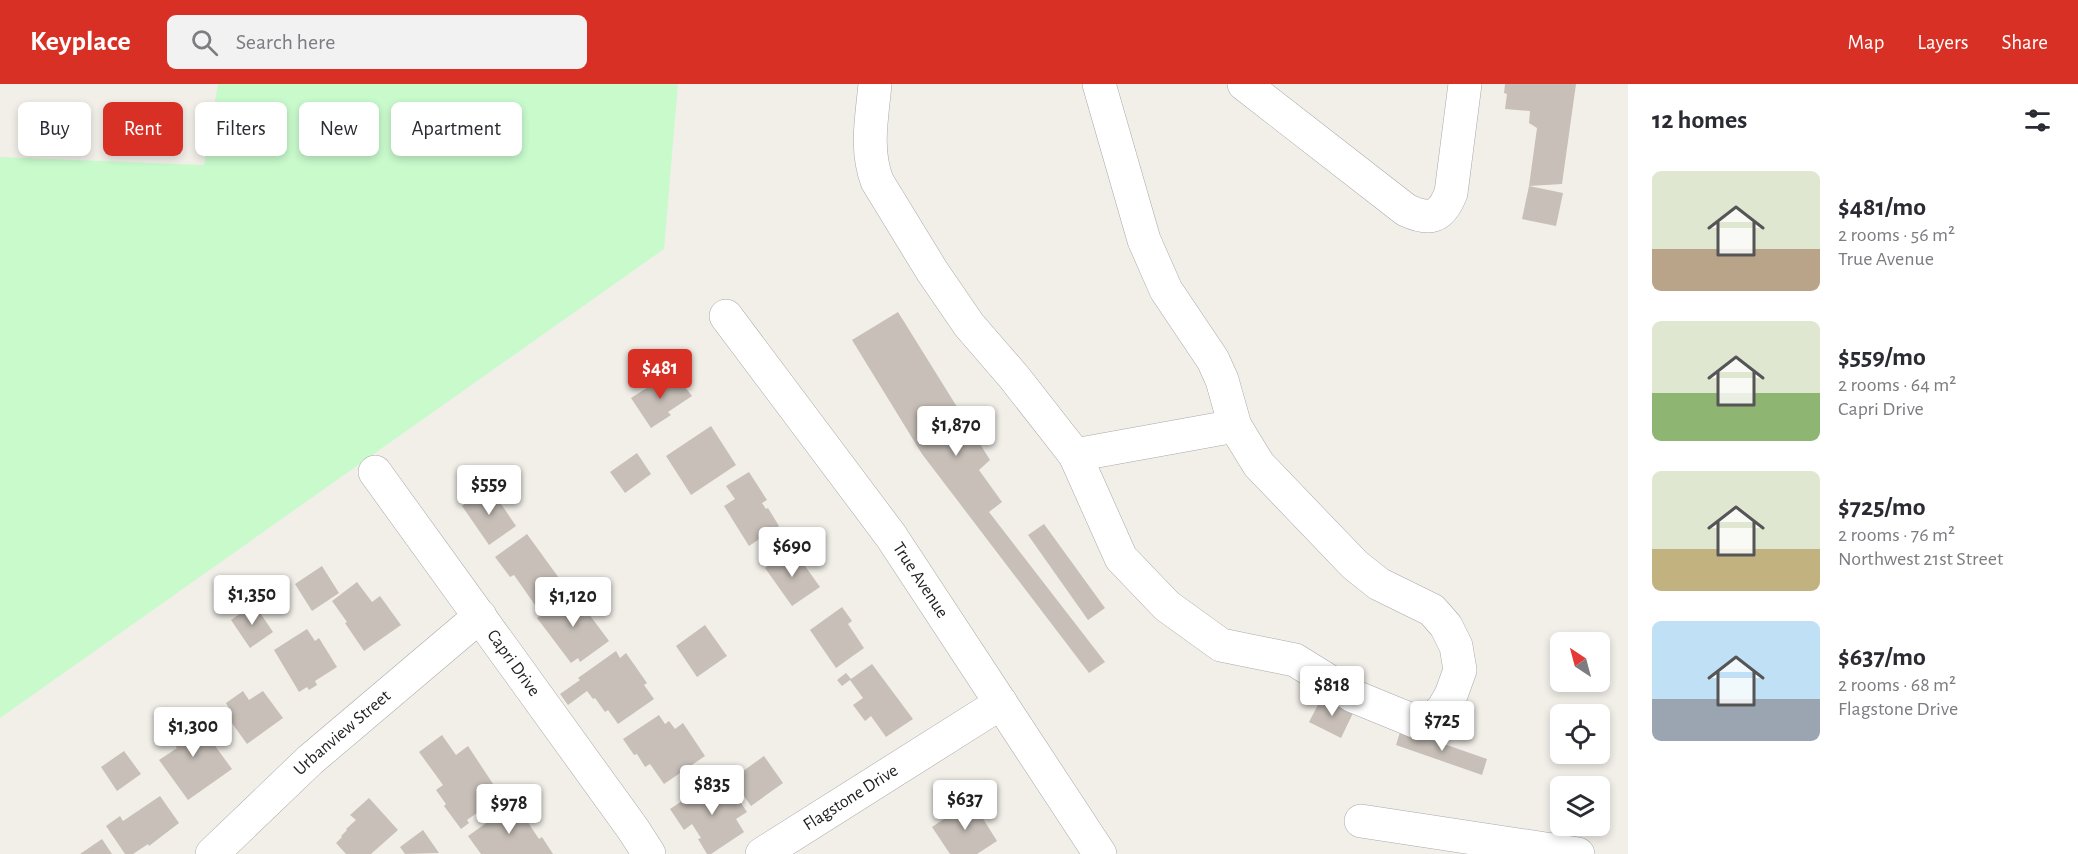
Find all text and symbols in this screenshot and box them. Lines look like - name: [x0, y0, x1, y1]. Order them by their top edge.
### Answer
- search box: [167, 15, 587, 69]
- icon: search: [188, 26, 221, 59]
- text: Keyplace: [30, 28, 131, 56]
- text: Search here: [236, 31, 335, 53]
- text: Map: [1848, 32, 1884, 53]
- text: Layers: [1917, 32, 1968, 53]
- text: Share: [2001, 32, 2048, 53]
- chip: Buy: [18, 102, 91, 156]
- chip: Rent: [103, 102, 183, 156]
- chip: Filters: [195, 102, 287, 156]
- chip: New: [299, 102, 379, 156]
- chip: Apartment: [391, 102, 522, 156]
- icon: filters: [2021, 104, 2054, 137]
- text: 12 homes: [1652, 107, 1747, 133]
- text: $481/mo: [1838, 194, 1926, 220]
- icon: home: [1700, 195, 1772, 267]
- text: 2 rooms · 56 m²: [1838, 225, 1955, 245]
- text: True Avenue: [1838, 249, 1934, 269]
- text: $559/mo: [1838, 344, 1926, 370]
- icon: home: [1700, 345, 1772, 417]
- pin: $481: [624, 349, 696, 400]
- text: $481: [642, 358, 678, 378]
- text: 2 rooms · 64 m²: [1838, 375, 1956, 395]
- text: Capri Drive: [1838, 399, 1924, 419]
- pin: $1,870: [907, 406, 1005, 457]
- text: $1,870: [931, 415, 981, 435]
- pin: $559: [453, 465, 525, 516]
- text: $559: [471, 474, 507, 494]
- text: $725/mo: [1838, 494, 1926, 520]
- icon: home: [1700, 495, 1772, 567]
- text: 2 rooms · 76 m²: [1838, 525, 1955, 545]
- pin: $690: [756, 527, 828, 578]
- text: $690: [773, 536, 811, 556]
- street label: True Avenue: [889, 539, 951, 621]
- text: Northwest 21st Street: [1838, 549, 2003, 569]
- pin: $1,350: [203, 575, 301, 626]
- pin: $1,120: [524, 577, 622, 628]
- text: $1,350: [228, 584, 276, 604]
- text: $1,120: [549, 586, 597, 606]
- street label: Capri Drive: [483, 627, 543, 700]
- north arrow: [1550, 632, 1610, 692]
- map controls: [1550, 632, 1610, 836]
- text: $637/mo: [1838, 644, 1926, 670]
- icon: home: [1700, 645, 1772, 717]
- pin: $818: [1296, 666, 1368, 717]
- text: $818: [1314, 675, 1350, 695]
- text: 2 rooms · 68 m²: [1838, 675, 1956, 695]
- street label: Urbanview Street: [291, 687, 394, 779]
- text: Flagstone Drive: [1838, 699, 1958, 719]
- pin: $725: [1406, 701, 1478, 752]
- button: locate: [1550, 704, 1610, 764]
- pin: $1,300: [144, 707, 242, 758]
- text: $725: [1424, 710, 1460, 730]
- text: $1,300: [168, 716, 218, 736]
- street label: Flagstone Drive: [800, 761, 901, 834]
- pin: $835: [676, 765, 748, 816]
- text: $835: [694, 774, 730, 794]
- button: layers: [1550, 776, 1610, 836]
- pin: $637: [929, 780, 1001, 831]
- pin: $978: [473, 784, 545, 835]
- text: $637: [947, 789, 983, 809]
- text: $978: [490, 793, 528, 813]

